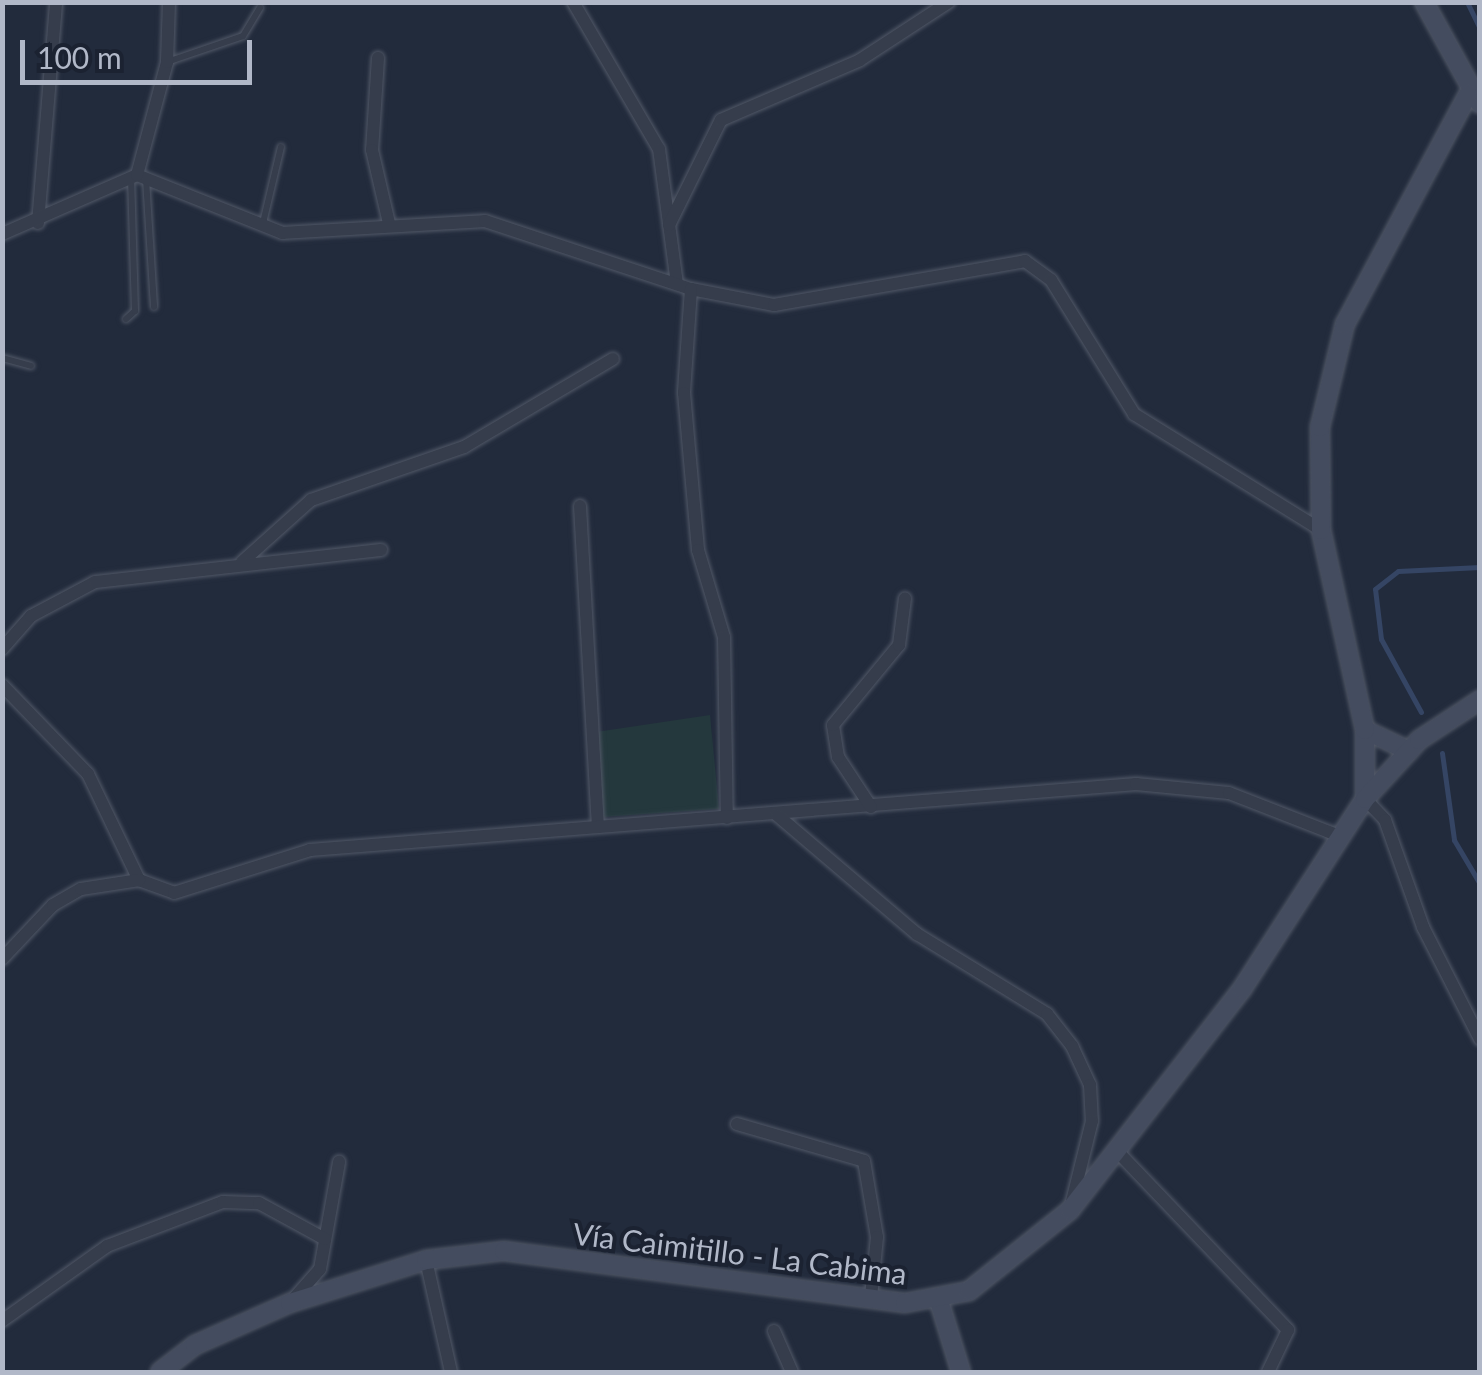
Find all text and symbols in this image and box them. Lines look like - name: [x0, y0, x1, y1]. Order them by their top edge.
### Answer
- scale bar: [25, 20, 258, 82]
- text: 100 m: [37, 39, 122, 75]
- street label: Vía Caimitillo - La Cabima: [571, 1215, 909, 1291]

